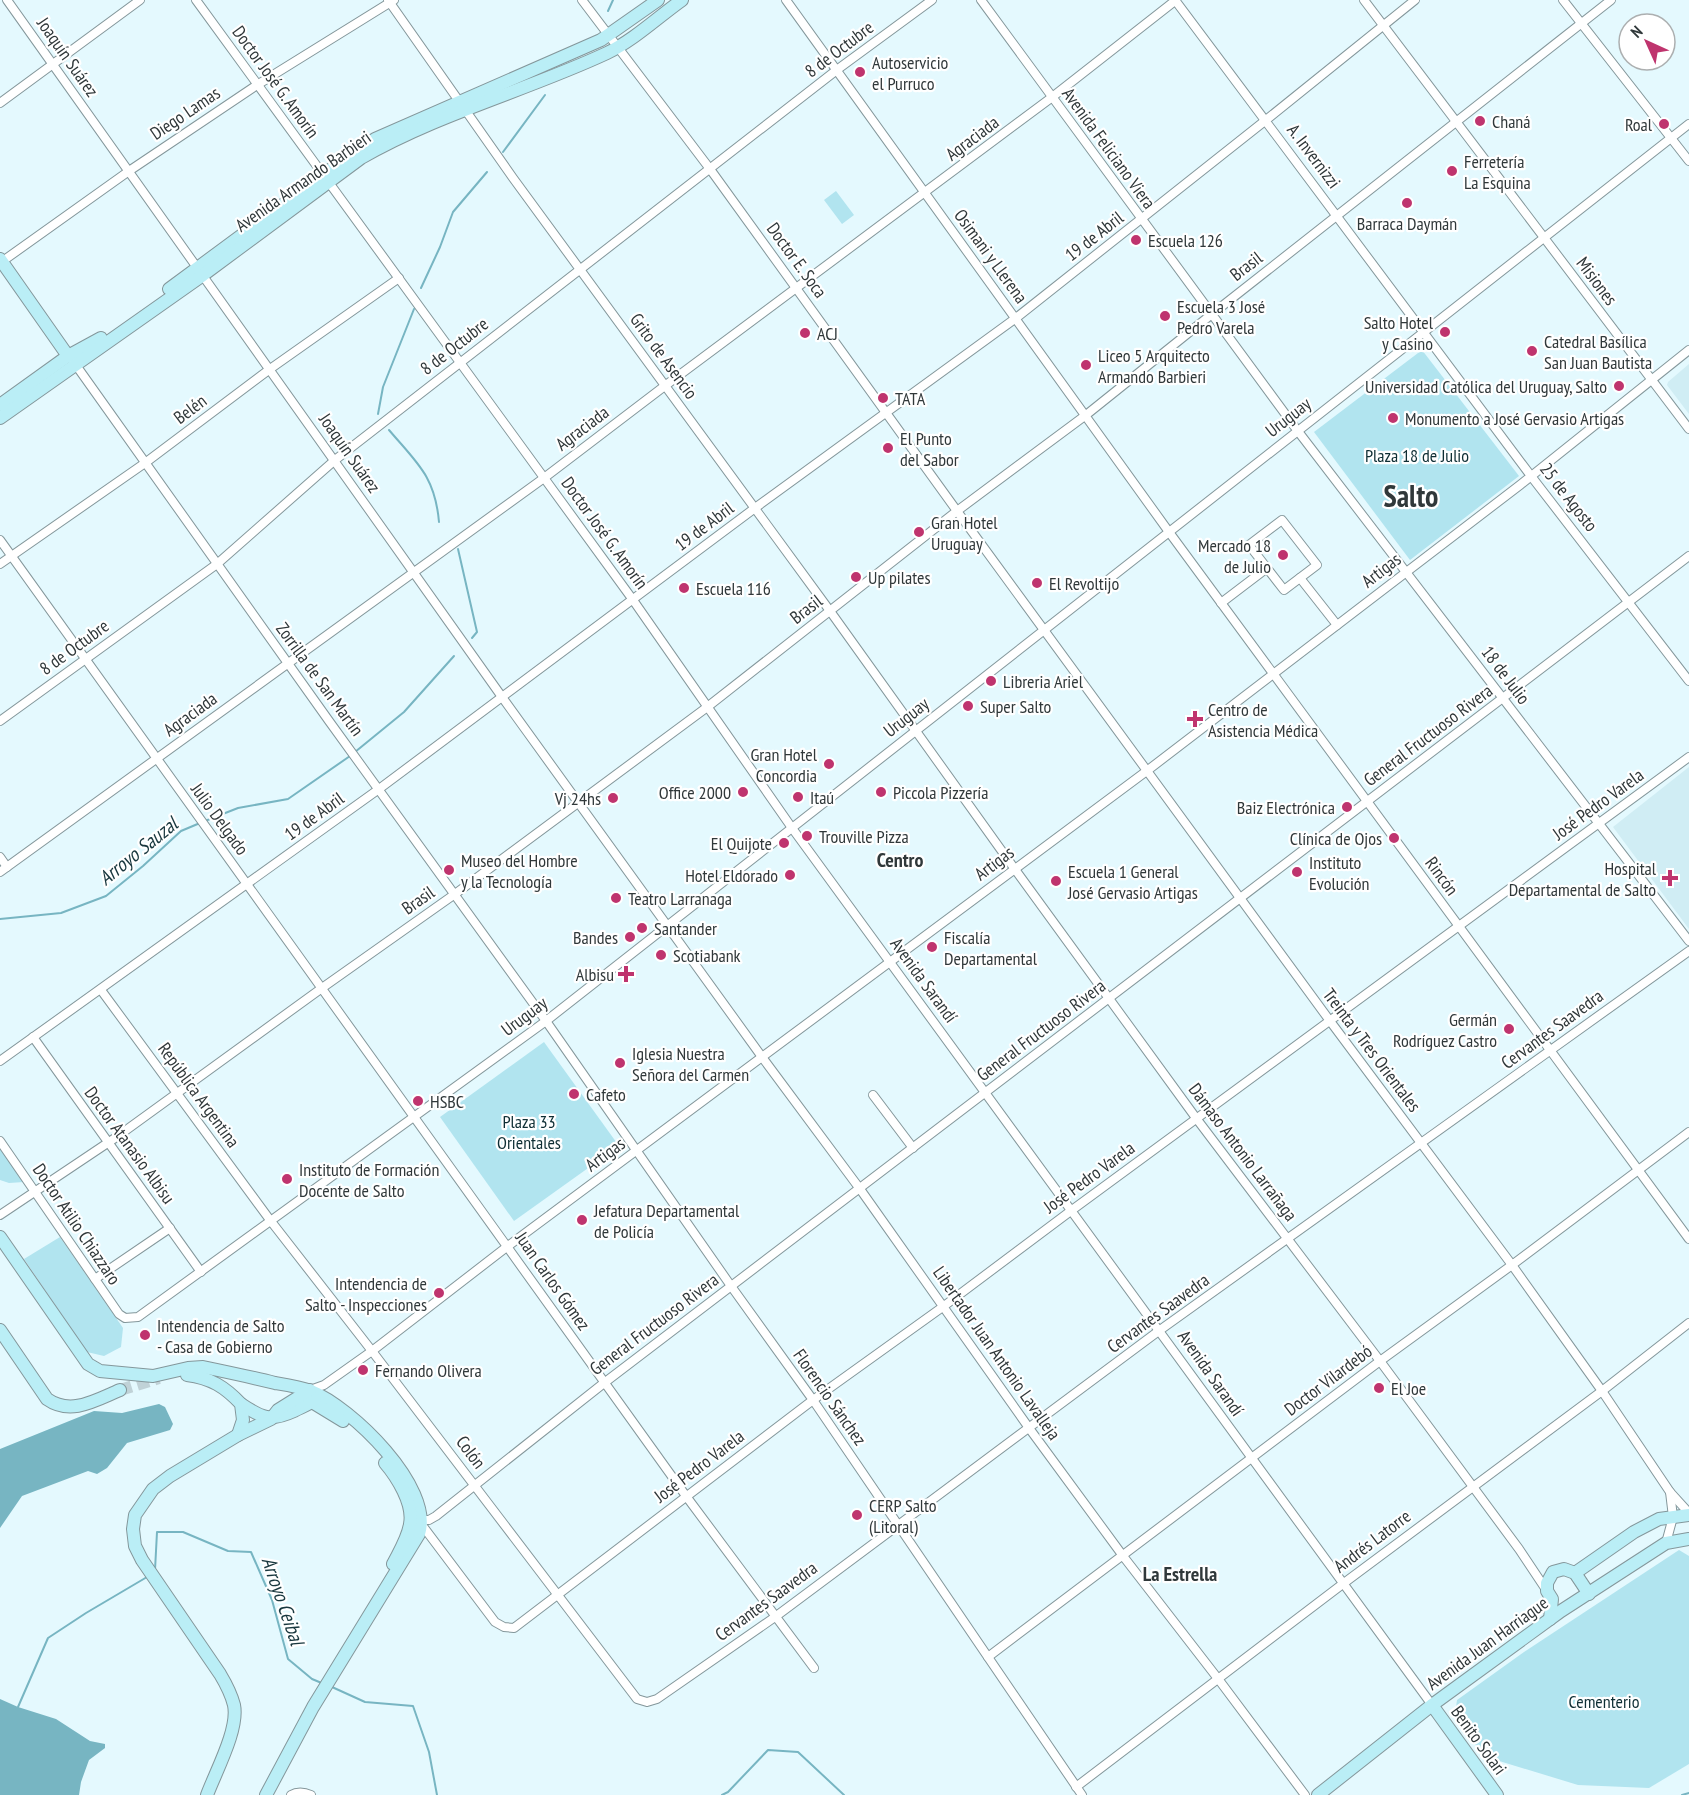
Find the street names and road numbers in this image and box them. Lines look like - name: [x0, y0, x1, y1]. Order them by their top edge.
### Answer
- street label: Joaquín Suárez: [32, 12, 104, 101]
- street label: 8 de Octubre: [800, 16, 878, 82]
- street label: Doctor José G. Amorín: [227, 21, 325, 143]
- street label: Diego Lamas: [146, 81, 224, 145]
- street label: Avenida Feliciano Viera: [1057, 83, 1161, 213]
- street label: Agraciada: [941, 111, 1003, 165]
- street label: A. Invernizzi: [1282, 119, 1346, 193]
- street label: Avenida Armando Barbieri: [231, 125, 375, 237]
- street label: Osimani y Llerena: [949, 204, 1033, 308]
- street label: 19 de Abril: [1060, 206, 1128, 266]
- street label: Doctor E. Soca: [762, 218, 832, 302]
- street label: Brasil: [1225, 246, 1267, 286]
- street label: Misiones: [1571, 252, 1623, 310]
- street label: Grito de Asencio: [625, 309, 703, 404]
- street label: 8 de Octubre: [415, 312, 493, 380]
- street label: Belén: [169, 389, 211, 429]
- street label: Uruguay: [1261, 392, 1316, 442]
- street label: Agraciada: [551, 401, 613, 455]
- street label: Joaquín Suárez: [314, 408, 386, 497]
- street label: 25 de Agosto: [1535, 458, 1603, 536]
- street label: Doctor José G. Amorín: [556, 472, 654, 594]
- street label: 19 de Abril: [670, 496, 739, 556]
- street label: Artigas: [1357, 547, 1405, 593]
- street label: Brasil: [785, 589, 827, 629]
- street label: 8 de Octubre: [35, 614, 113, 680]
- street label: Zorrilla de San Martín: [271, 618, 369, 740]
- street label: 18 de Julio: [1477, 641, 1536, 709]
- street label: General Fructuoso Rivera: [1359, 679, 1497, 791]
- street label: Agraciada: [159, 687, 221, 741]
- street label: Uruguay: [879, 692, 934, 742]
- street label: José Pedro Varela: [1547, 763, 1648, 845]
- street label: Julio Delgado: [186, 778, 254, 860]
- street label: 19 de Abril: [280, 786, 349, 845]
- street label: Artigas: [970, 841, 1018, 885]
- street label: Rincón: [1420, 852, 1464, 900]
- street label: Brasil: [397, 880, 440, 919]
- street label: Avenida Sarandí: [885, 933, 963, 1027]
- street label: General Fructuoso Rivera: [972, 974, 1110, 1086]
- street label: Treinta y Tres Orientales: [1318, 984, 1426, 1116]
- street label: Cervantes Saavedra: [1496, 984, 1608, 1074]
- street label: Uruguay: [496, 991, 552, 1041]
- street label: República Argentina: [153, 1038, 245, 1152]
- street label: Dámaso Antonio Larrañaga: [1184, 1079, 1302, 1225]
- street label: Doctor Atanasio Albisu: [80, 1082, 180, 1208]
- street label: Artigas: [581, 1132, 629, 1176]
- street label: José Pedro Varela: [1038, 1136, 1139, 1218]
- street label: Doctor Atilio Chiazzaro: [28, 1159, 126, 1289]
- street label: Juan Carlos Gómez: [510, 1226, 595, 1335]
- street label: Libertador Juan Antonio Lavalleja: [928, 1262, 1066, 1444]
- street label: General Fructuoso Rivera: [585, 1268, 723, 1380]
- street label: Cervantes Saavedra: [1102, 1268, 1214, 1358]
- street label: Avenida Sarandí: [1173, 1326, 1249, 1420]
- street label: Doctor Vilardebó: [1280, 1339, 1377, 1420]
- street label: Florencio Sánchez: [788, 1344, 872, 1450]
- street label: José Pedro Varela: [649, 1425, 749, 1508]
- street label: Colón: [451, 1431, 491, 1473]
- street label: Andrés Latorre: [1329, 1504, 1415, 1578]
- street label: Cervantes Saavedra: [710, 1556, 822, 1646]
- street label: Avenida Juan Harriague: [1422, 1591, 1552, 1695]
- street label: Benito Solari: [1446, 1701, 1512, 1779]

